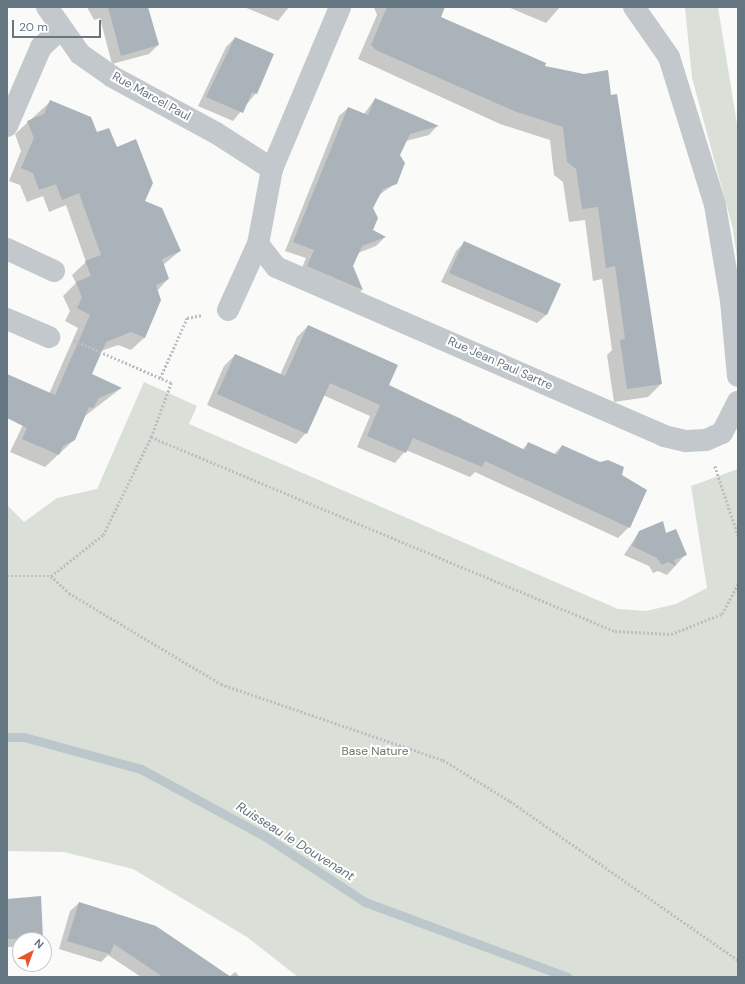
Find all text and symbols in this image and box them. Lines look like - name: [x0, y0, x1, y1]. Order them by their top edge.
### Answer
- scale bar: [14, 12, 103, 38]
- text: 20 m: [19, 19, 48, 35]
- street label: Rue Marcel Paul: [109, 70, 193, 124]
- street label: Rue Jean Paul Sartre: [445, 334, 555, 394]
- park label: Base Nature: [341, 745, 409, 759]
- water label: Ruisseau le Douvenant: [233, 799, 357, 885]
- north arrow: [12, 932, 52, 972]
- text: N: [32, 936, 47, 952]

